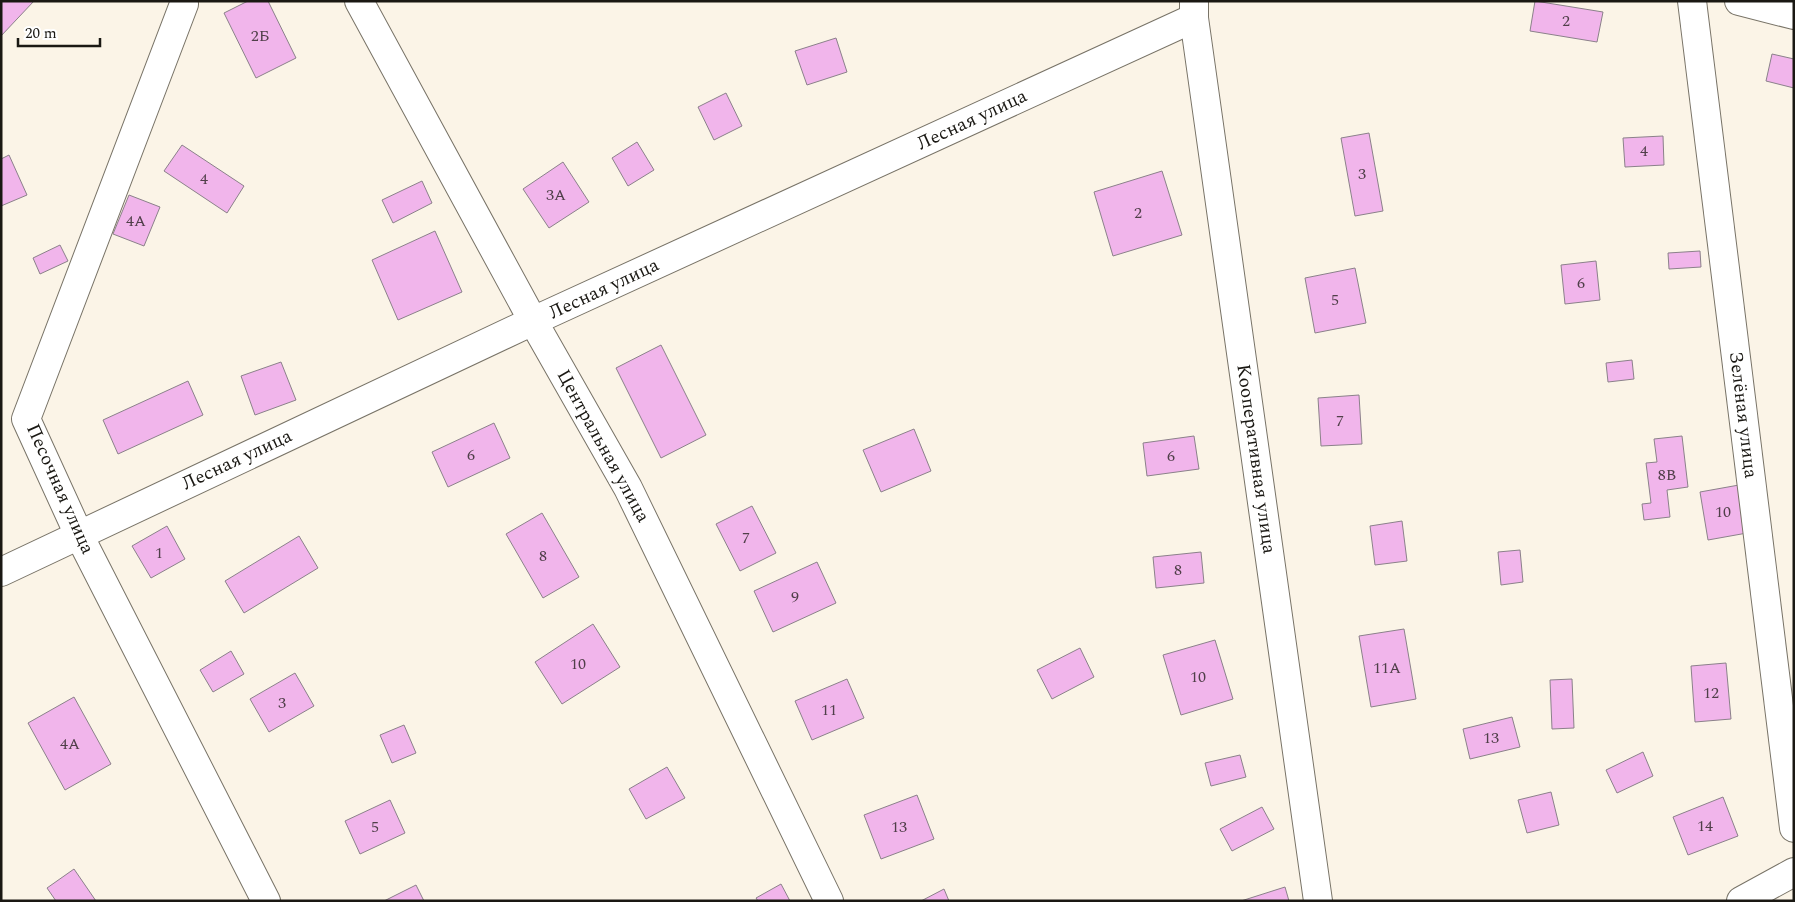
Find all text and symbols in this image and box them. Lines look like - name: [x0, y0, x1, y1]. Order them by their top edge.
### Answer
- house number: 2: [1562, 9, 1570, 33]
- scale bar: [18, 15, 100, 47]
- text: 20 m: [25, 22, 57, 45]
- house number: 2Б: [251, 24, 269, 48]
- street label: Лесная улица: [912, 81, 1033, 158]
- house number: 4: [1640, 139, 1648, 163]
- house number: 3: [1358, 162, 1366, 186]
- house number: 4: [200, 167, 208, 191]
- house number: 3А: [546, 183, 566, 207]
- house number: 2: [1134, 201, 1142, 225]
- house number: 4А: [126, 209, 146, 233]
- street label: Лесная улица: [544, 250, 665, 327]
- house number: 6: [1577, 271, 1585, 295]
- house number: 5: [1331, 288, 1339, 312]
- street label: Зелёная улица: [1721, 350, 1765, 481]
- street label: Кооперативная улица: [1228, 362, 1284, 556]
- street label: Центральная улица: [549, 364, 658, 529]
- house number: 7: [1336, 409, 1344, 433]
- street label: Песочная улица: [18, 419, 102, 560]
- street label: Лесная улица: [177, 421, 298, 498]
- house number: 6: [467, 443, 475, 467]
- house number: 6: [1167, 444, 1175, 468]
- house number: 8В: [1658, 463, 1676, 487]
- house number: 10: [1715, 500, 1731, 524]
- house number: 7: [742, 526, 750, 550]
- house number: 1: [155, 541, 163, 565]
- house number: 8: [539, 544, 547, 568]
- house number: 8: [1174, 558, 1182, 582]
- house number: 9: [791, 585, 799, 609]
- house number: 10: [570, 652, 586, 676]
- house number: 11А: [1373, 656, 1401, 680]
- house number: 10: [1190, 665, 1206, 689]
- house number: 12: [1703, 681, 1719, 705]
- house number: 3: [278, 691, 286, 715]
- house number: 11: [821, 698, 837, 722]
- house number: 13: [1483, 726, 1499, 750]
- house number: 4А: [60, 732, 80, 756]
- house number: 14: [1697, 814, 1713, 838]
- house number: 5: [371, 815, 379, 839]
- house number: 13: [891, 815, 907, 839]

